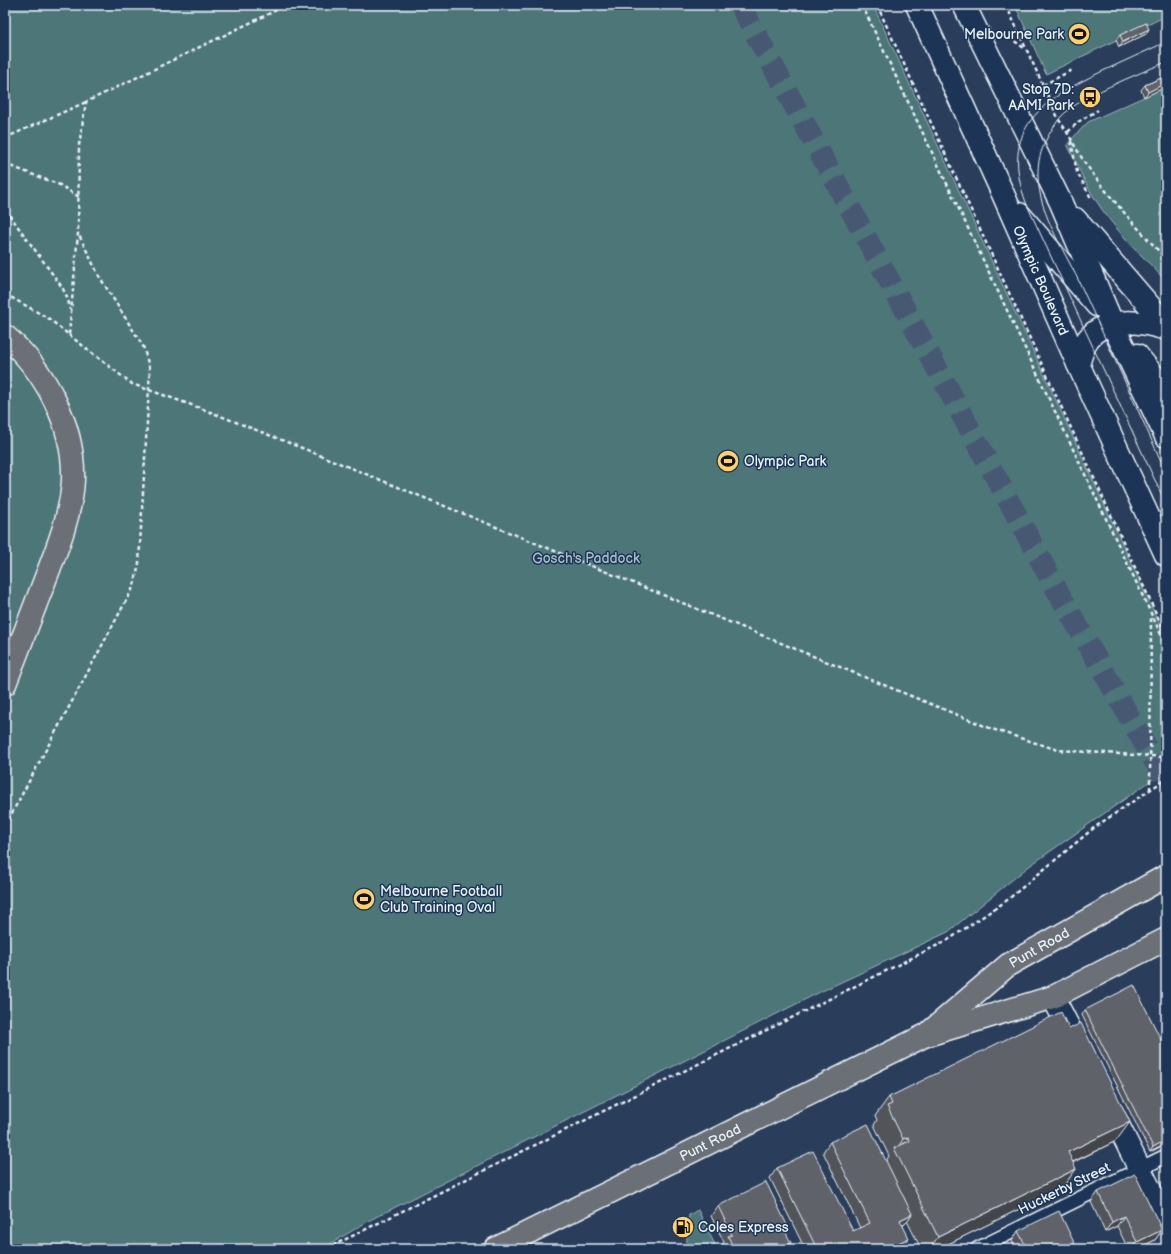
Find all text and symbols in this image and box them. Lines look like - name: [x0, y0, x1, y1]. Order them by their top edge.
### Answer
- sports icon: Melbourne Park: [1066, 21, 1092, 47]
- place label: Melbourne Park: [964, 26, 1064, 43]
- place label: Stop 7D: AAMI Park: [1009, 81, 1074, 114]
- bus stop icon: Stop 7D: AAMI Park: [1077, 84, 1103, 110]
- street label: Olympic Boulevard: [1009, 223, 1072, 338]
- sports icon: Olympic Park: [715, 448, 741, 474]
- place label: Olympic Park: [744, 453, 827, 470]
- park label: Gosch's Paddock: [532, 550, 640, 567]
- place label: Melbourne Football Club Training Oval: [380, 883, 502, 916]
- sports icon: Melbourne Football Club Training Oval: [351, 886, 377, 912]
- street label: Punt Road: [1006, 924, 1072, 972]
- street label: Punt Road: [677, 1120, 744, 1165]
- street label: Huckerby Street: [1015, 1158, 1114, 1218]
- fuel station icon: Coles Express: [670, 1214, 696, 1240]
- place label: Coles Express: [698, 1219, 789, 1236]

